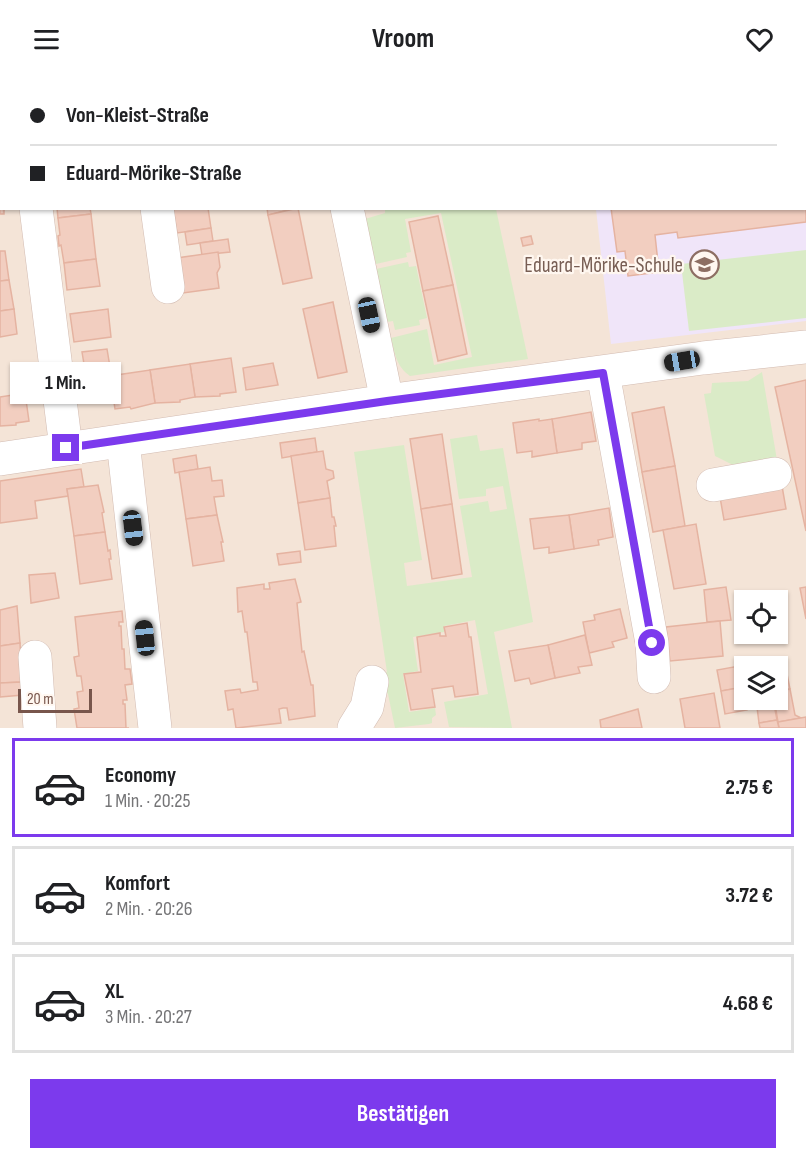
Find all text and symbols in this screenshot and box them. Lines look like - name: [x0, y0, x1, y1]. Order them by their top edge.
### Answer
- icon: menu: [30, 23, 63, 56]
- text: Vroom: [372, 23, 434, 55]
- icon: heart: [743, 23, 776, 56]
- text: Von-Kleist-Straße: [66, 102, 209, 129]
- text: Eduard-Mörike-Straße: [66, 160, 242, 187]
- school or university icon: Eduard-Mörike-Schule: [688, 249, 720, 281]
- place label: Eduard-Mörike-Schule: [524, 253, 683, 278]
- car: [356, 296, 382, 334]
- car: [663, 349, 701, 373]
- callout: 1 Min.: [10, 361, 122, 403]
- text: 1 Min.: [45, 371, 86, 395]
- route end: [52, 434, 79, 461]
- car: [122, 509, 144, 547]
- map controls: [734, 590, 788, 710]
- button: locate: [734, 590, 788, 644]
- car: [134, 619, 156, 657]
- route start: [638, 629, 665, 656]
- button: layers: [734, 656, 788, 710]
- scale bar: [18, 686, 92, 714]
- text: 20 m: [27, 690, 54, 709]
- icon: car: [33, 761, 87, 815]
- text: Economy: [105, 762, 176, 789]
- text: 2.75 €: [725, 774, 773, 801]
- text: 1 Min. · 20:25: [105, 789, 190, 813]
- icon: car: [33, 869, 87, 923]
- text: Komfort: [105, 870, 170, 897]
- text: 3.72 €: [725, 882, 773, 909]
- text: 2 Min. · 20:26: [105, 897, 192, 921]
- icon: car: [33, 977, 87, 1031]
- text: XL: [105, 978, 124, 1005]
- text: 4.68 €: [723, 990, 773, 1017]
- text: 3 Min. · 20:27: [105, 1005, 192, 1029]
- button: Bestätigen: [30, 1079, 776, 1148]

